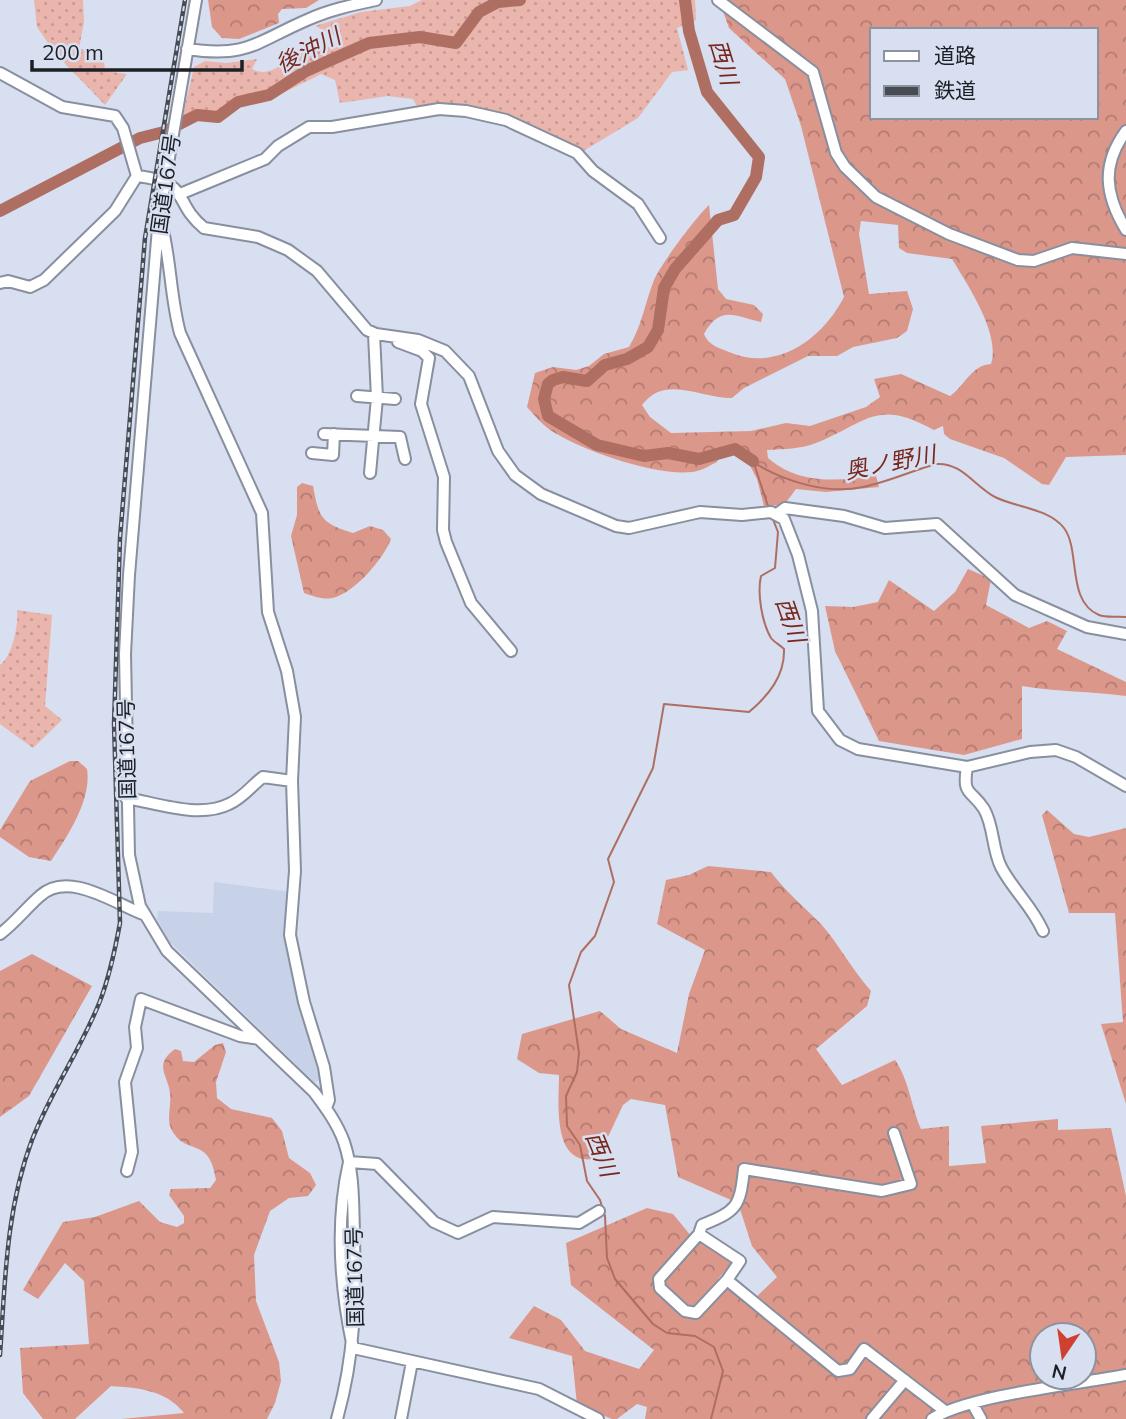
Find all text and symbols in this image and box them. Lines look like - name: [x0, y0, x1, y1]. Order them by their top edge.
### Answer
- water label: 後沖川: [271, 20, 348, 79]
- scale bar: [32, 28, 242, 72]
- legend: [870, 28, 1098, 119]
- water label: 西川: [703, 36, 745, 91]
- text: 200 m: [42, 39, 104, 65]
- text: 道路: [934, 42, 976, 68]
- text: 鉄道: [934, 77, 976, 103]
- street label: 国道167号: [145, 132, 185, 236]
- water label: 奥ノ野川: [842, 438, 941, 485]
- water label: 西川: [770, 594, 813, 649]
- street label: 国道167号: [112, 698, 140, 800]
- water label: 西川: [580, 1127, 625, 1184]
- street label: 国道167号: [340, 1226, 368, 1328]
- north arrow: [1028, 1321, 1098, 1391]
- text: N: [1049, 1359, 1069, 1386]

